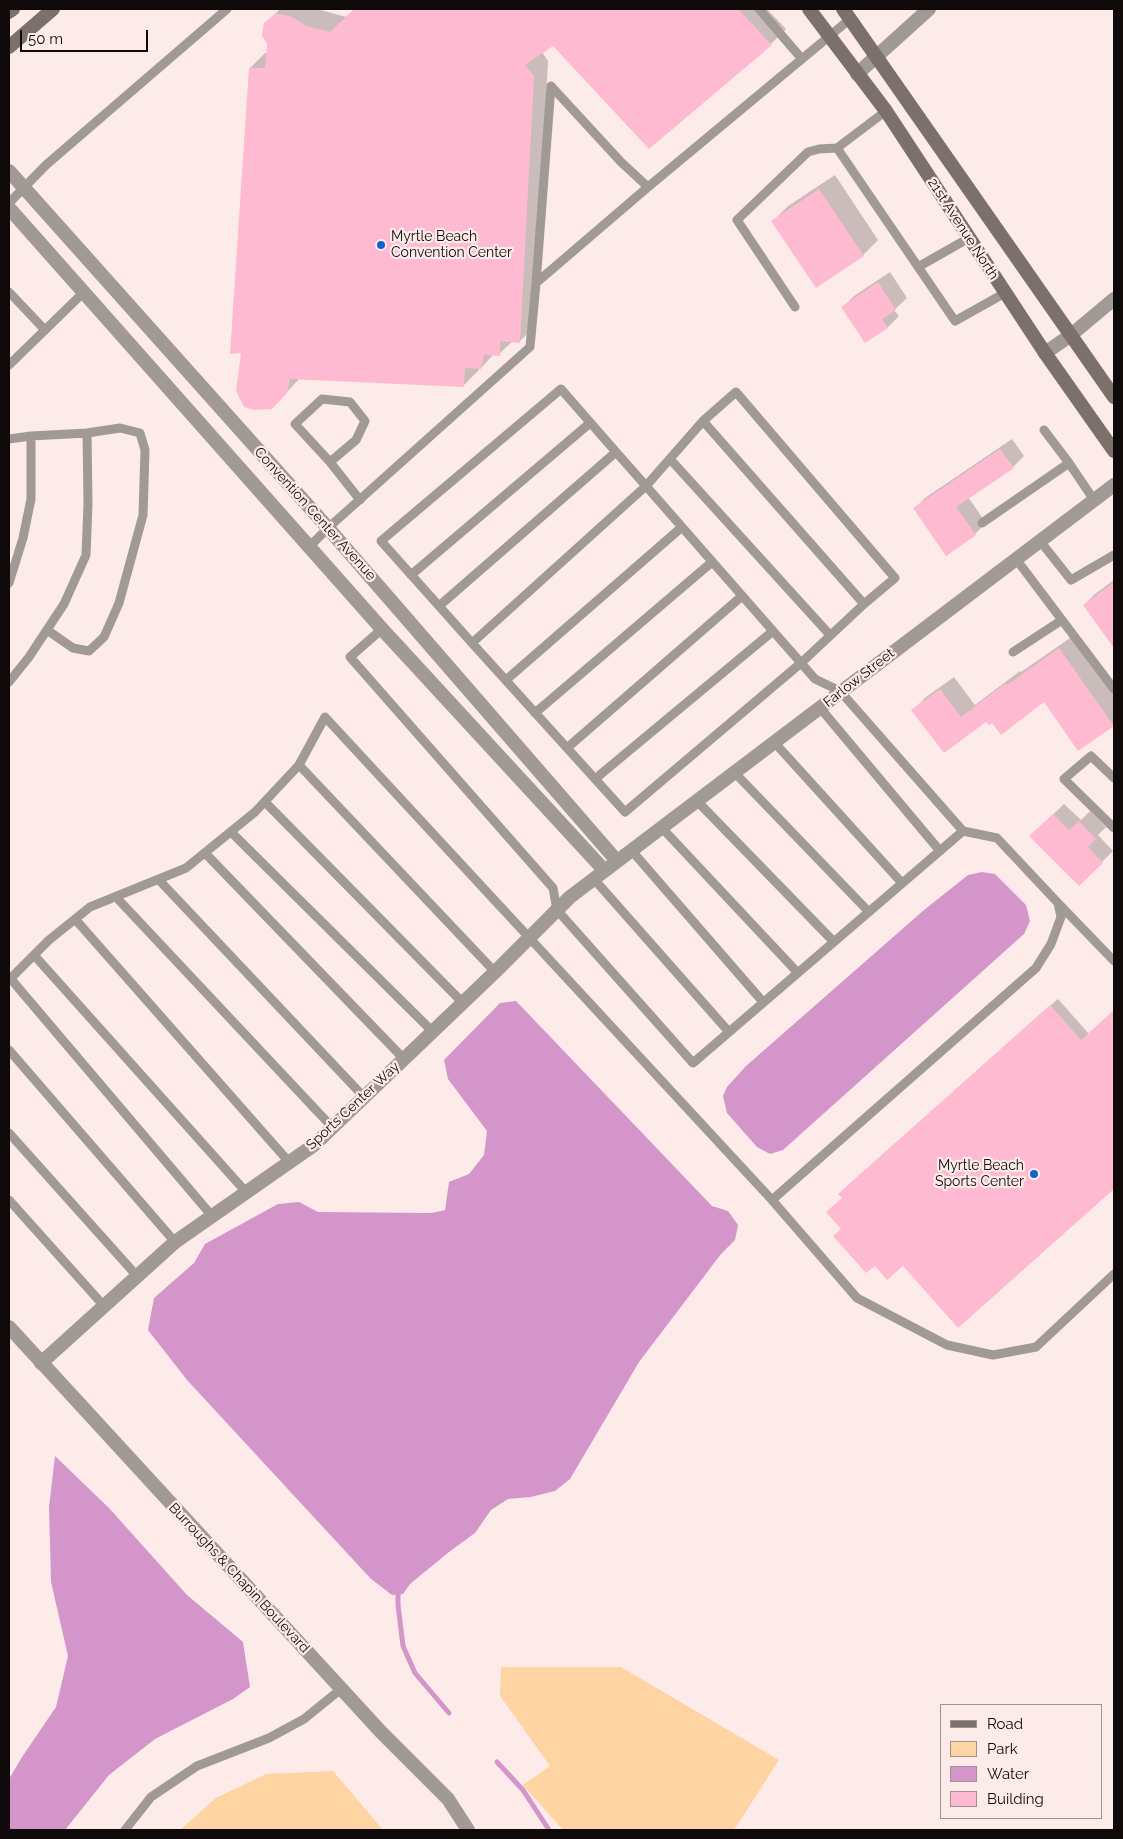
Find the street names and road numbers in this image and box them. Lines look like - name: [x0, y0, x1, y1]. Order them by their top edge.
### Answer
- street label: 21st Avenue North: [924, 175, 1002, 283]
- street label: Convention Center Avenue: [251, 444, 379, 584]
- street label: Farlow Street: [820, 645, 898, 711]
- street label: Sports Center Way: [303, 1058, 403, 1154]
- street label: Burroughs & Chapin Boulevard: [165, 1500, 313, 1656]

